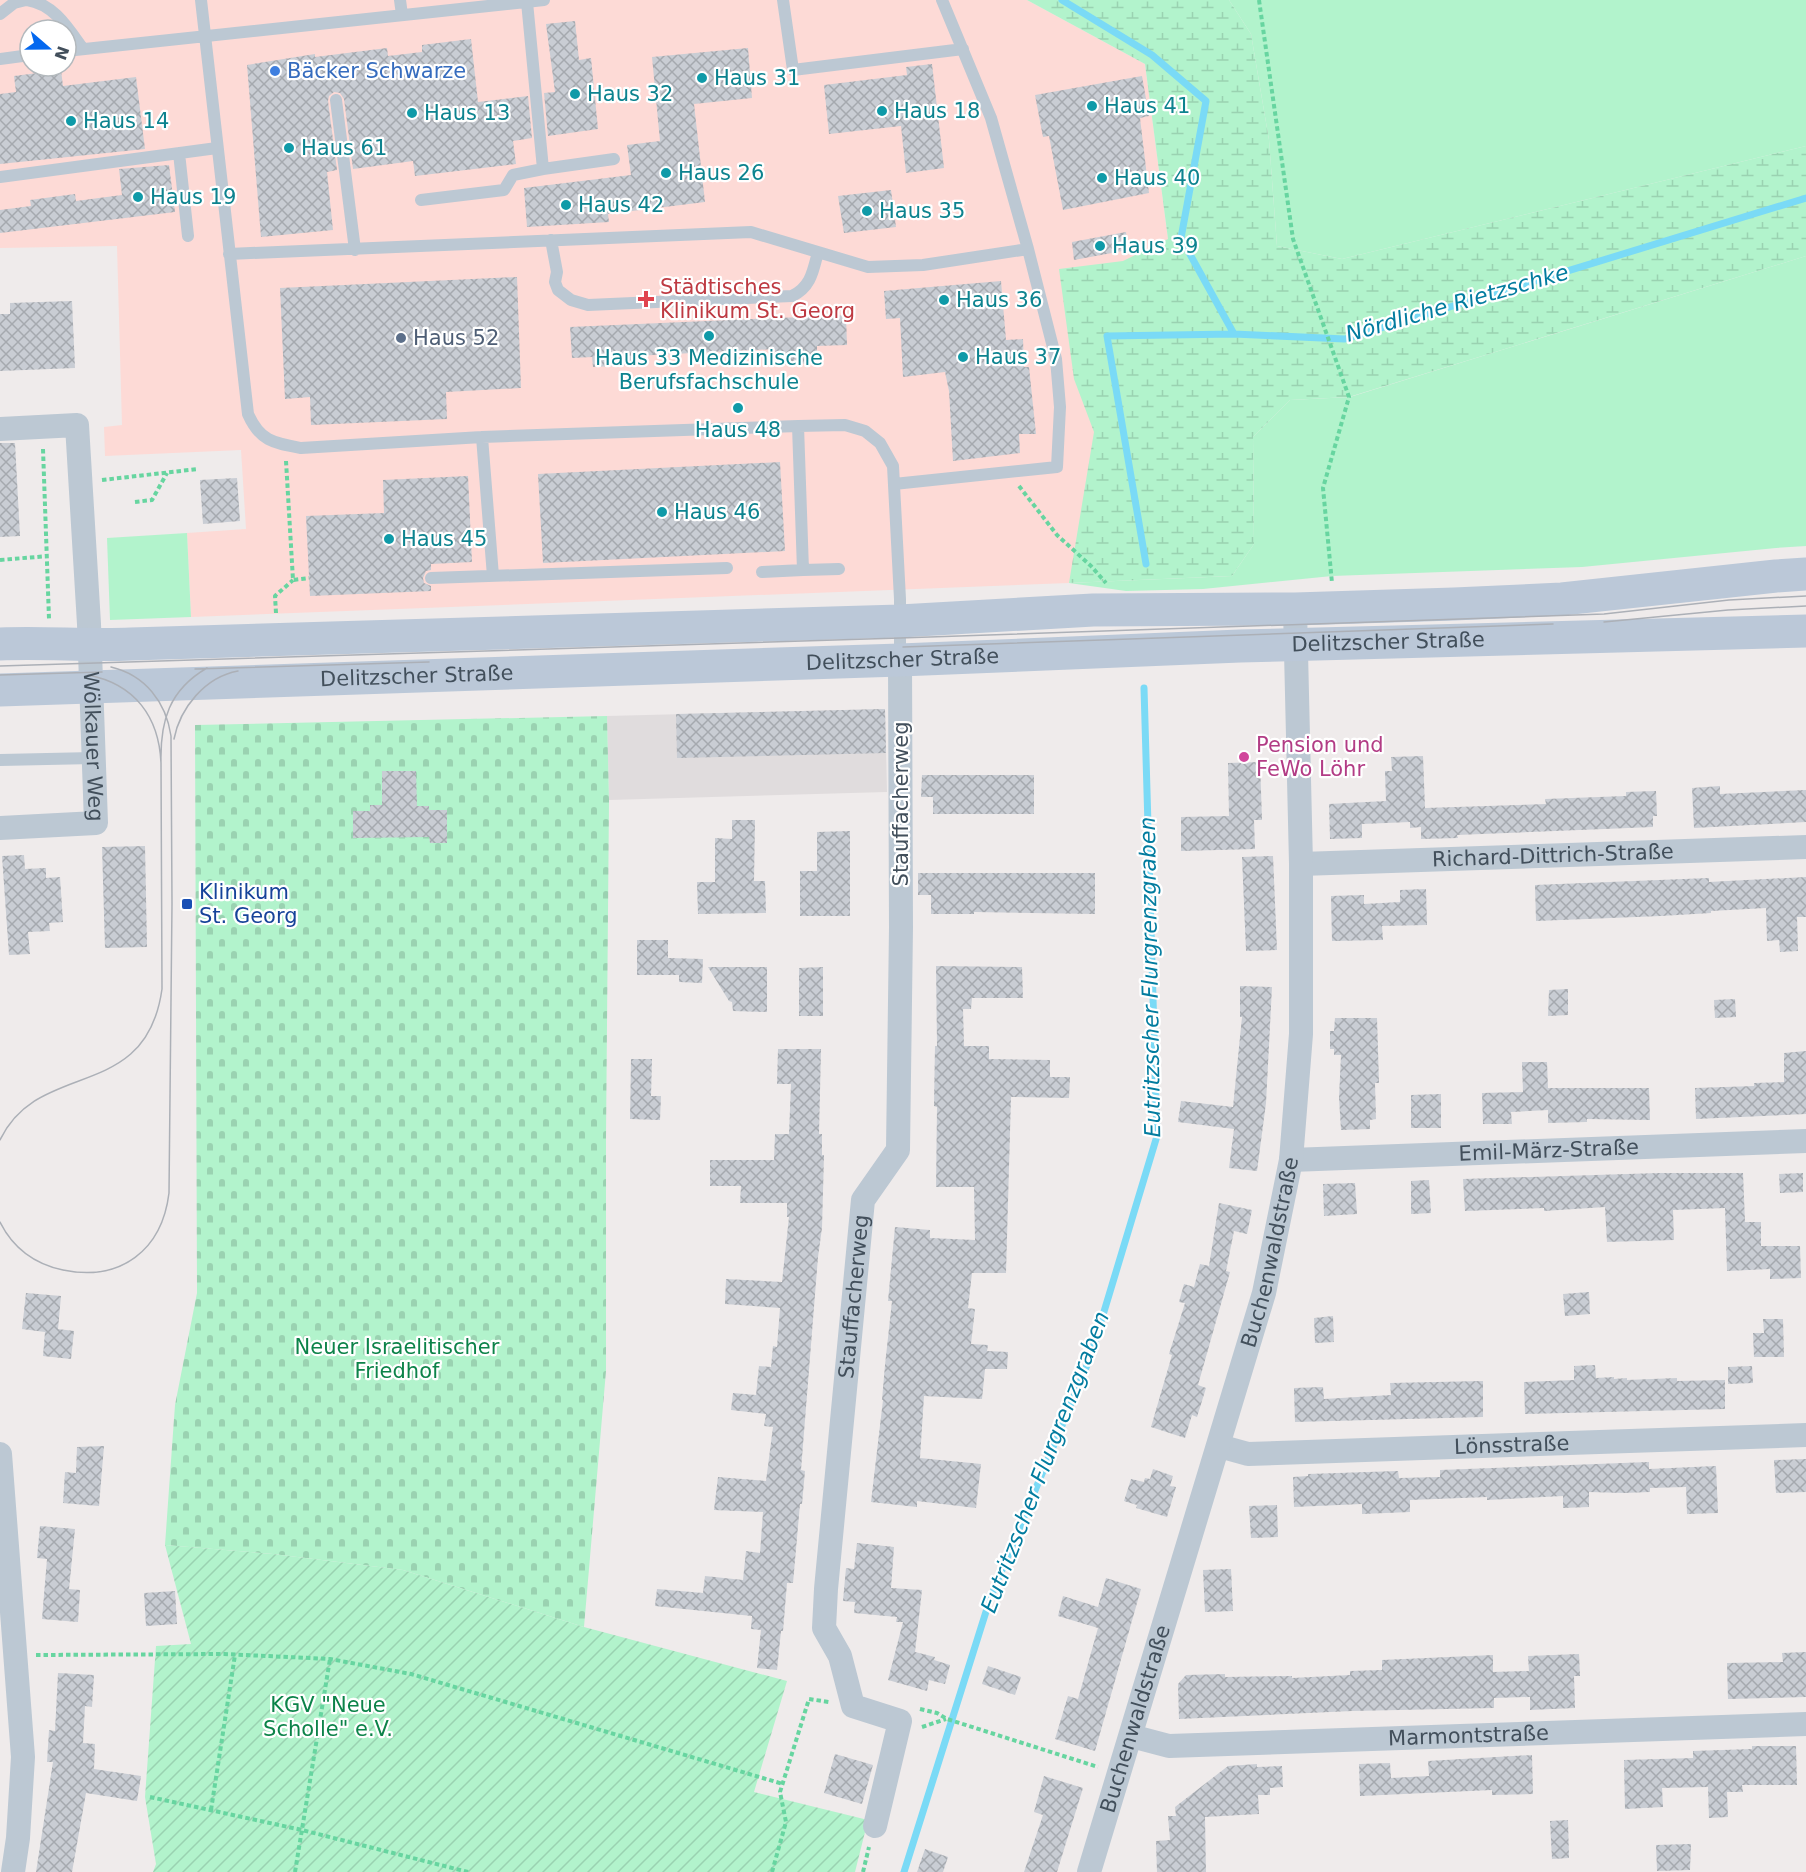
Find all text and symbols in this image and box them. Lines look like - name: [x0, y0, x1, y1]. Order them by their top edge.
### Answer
- north arrow: [18, 18, 78, 78]
- text: N: [50, 43, 73, 63]
- place label: Bäcker Schwarze: [287, 59, 466, 83]
- marker: Bäcker Schwarze: [268, 64, 282, 78]
- place label: Haus 31: [714, 66, 800, 90]
- marker: Haus 31: [695, 71, 709, 85]
- place label: Haus 32: [587, 82, 673, 106]
- marker: Haus 32: [568, 87, 582, 101]
- place label: Haus 41: [1104, 94, 1190, 118]
- place label: Haus 18: [894, 99, 980, 123]
- marker: Haus 41: [1085, 99, 1099, 113]
- place label: Haus 13: [424, 101, 510, 125]
- marker: Haus 18: [875, 104, 889, 118]
- marker: Haus 13: [405, 106, 419, 120]
- place label: Haus 14: [83, 109, 169, 133]
- marker: Haus 14: [64, 114, 78, 128]
- place label: Haus 61: [301, 136, 387, 160]
- marker: Haus 61: [282, 141, 296, 155]
- place label: Haus 26: [678, 161, 764, 185]
- marker: Haus 26: [659, 166, 673, 180]
- place label: Haus 40: [1114, 166, 1200, 190]
- marker: Haus 40: [1095, 171, 1109, 185]
- place label: Haus 19: [150, 185, 236, 209]
- marker: Haus 19: [131, 190, 145, 204]
- place label: Haus 42: [578, 193, 664, 217]
- marker: Haus 42: [559, 198, 573, 212]
- place label: Haus 35: [879, 199, 965, 223]
- marker: Haus 35: [860, 204, 874, 218]
- place label: Haus 39: [1112, 234, 1198, 258]
- marker: Haus 39: [1093, 239, 1107, 253]
- water label: Nördliche Rietzschke: [1343, 259, 1571, 347]
- place label: Städtisches Klinikum St. Georg: [660, 275, 855, 323]
- place label: Haus 36: [956, 288, 1042, 312]
- marker: Städtisches Klinikum St. Georg: [637, 290, 655, 308]
- marker: Haus 36: [937, 293, 951, 307]
- place label: Haus 52: [413, 326, 499, 350]
- marker: Haus 33 Medizinische Berufsfachschule: [702, 329, 716, 343]
- marker: Haus 52: [394, 331, 408, 345]
- place label: Haus 37: [975, 345, 1061, 369]
- place label: Haus 33 Medizinische Berufsfachschule: [595, 346, 823, 394]
- marker: Haus 37: [956, 350, 970, 364]
- marker: Haus 48: [731, 401, 745, 415]
- place label: Haus 48: [695, 418, 781, 442]
- place label: Haus 46: [674, 500, 760, 524]
- marker: Haus 46: [655, 505, 669, 519]
- place label: Haus 45: [401, 527, 487, 551]
- marker: Haus 45: [382, 532, 396, 546]
- street label: Delitzscher Straße: [1291, 628, 1485, 657]
- street label: Delitzscher Straße: [805, 644, 1000, 675]
- street label: Delitzscher Straße: [320, 661, 514, 691]
- street label: Wölkauer Weg: [79, 671, 108, 822]
- street label: Stauffacherweg: [889, 722, 913, 886]
- place label: Pension und FeWo Löhr: [1256, 733, 1384, 781]
- marker: Pension und FeWo Löhr: [1237, 750, 1251, 764]
- water label: Eutritzscher Flurgrenzgraben: [1135, 817, 1165, 1137]
- street label: Richard-Dittrich-Straße: [1432, 839, 1674, 872]
- place label: Klinikum St. Georg: [199, 880, 298, 928]
- marker: Klinikum St. Georg: [180, 897, 194, 911]
- street label: Emil-März-Straße: [1458, 1135, 1639, 1166]
- street label: Buchenwaldstraße: [1236, 1155, 1303, 1350]
- street label: Stauffacherweg: [834, 1213, 874, 1380]
- water label: Eutritzscher Flurgrenzgraben: [976, 1308, 1114, 1616]
- park label: Neuer Israelitischer Friedhof: [295, 1335, 500, 1383]
- street label: Lönsstraße: [1454, 1431, 1570, 1459]
- street label: Buchenwaldstraße: [1096, 1622, 1175, 1816]
- park label: KGV "Neue Scholle" e.V.: [263, 1693, 393, 1741]
- street label: Marmontstraße: [1388, 1721, 1549, 1750]

